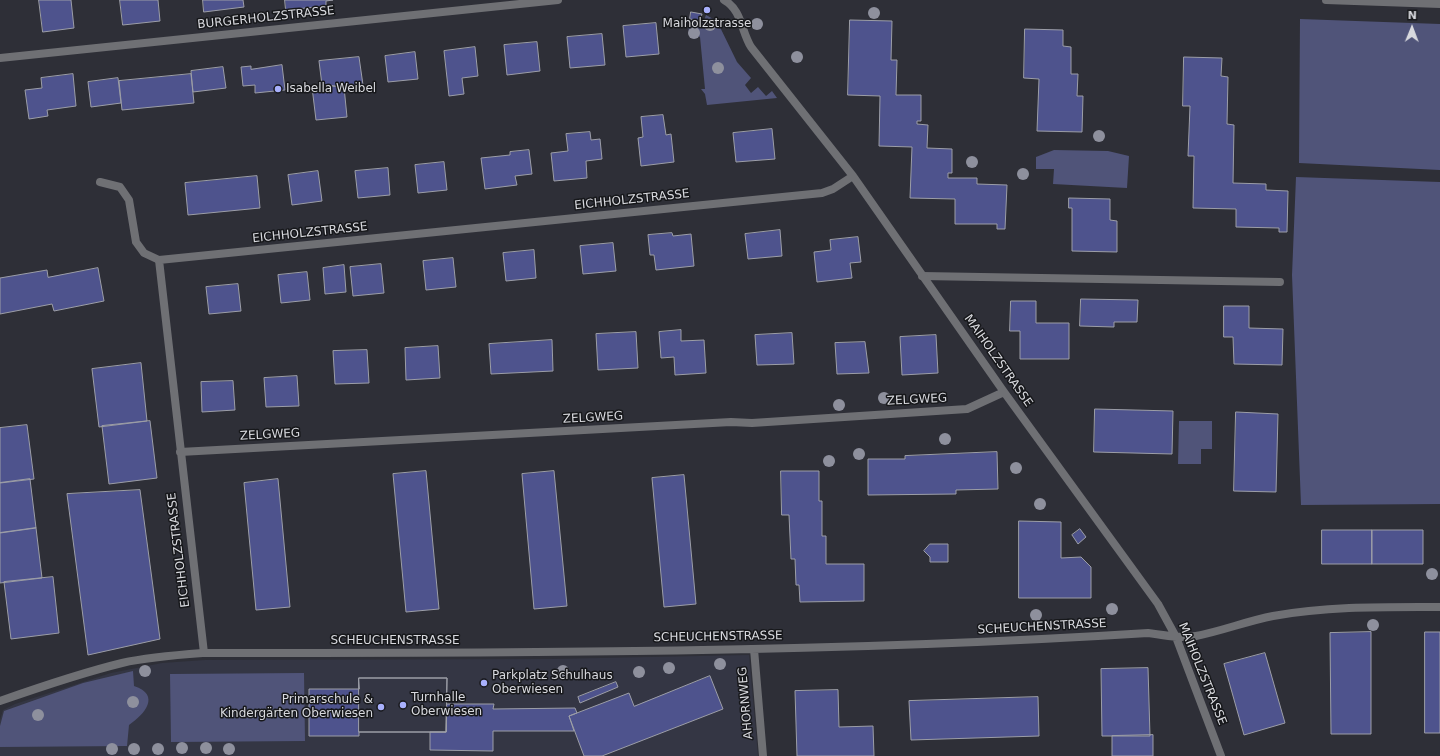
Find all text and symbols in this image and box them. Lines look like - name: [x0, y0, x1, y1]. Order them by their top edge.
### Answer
- street label: BURGERHOLZSTRASSE: [197, 4, 335, 32]
- marker: Maiholzstrasse: [702, 5, 712, 15]
- north arrow: [1392, 8, 1432, 48]
- text: N: [1407, 9, 1417, 22]
- place label: Maiholzstrasse: [663, 17, 751, 31]
- place label: Isabella Weibel: [286, 82, 376, 96]
- marker: Isabella Weibel: [273, 84, 283, 94]
- street label: EICHHOLZSTRASSE: [574, 187, 690, 213]
- street label: EICHHOLZSTRASSE: [252, 220, 368, 246]
- street label: MAIHOLZSTRASSE: [961, 312, 1035, 410]
- street label: ZELGWEG: [886, 391, 948, 409]
- street label: ZELGWEG: [562, 409, 624, 427]
- street label: ZELGWEG: [239, 426, 301, 444]
- street label: EICHHOLZSTRASSE: [165, 492, 193, 608]
- street label: SCHEUCHENSTRASSE: [977, 616, 1107, 638]
- street label: MAIHOLZSTRASSE: [1175, 621, 1229, 727]
- street label: SCHEUCHENSTRASSE: [653, 629, 783, 645]
- street label: SCHEUCHENSTRASSE: [330, 634, 460, 648]
- street label: AHORNWEG: [736, 666, 756, 740]
- place label: Parkplatz Schulhaus Oberwiesen: [492, 669, 613, 697]
- marker: Parkplatz Schulhaus Oberwiesen: [479, 678, 489, 688]
- place label: Turnhalle Oberwiesen: [411, 691, 482, 719]
- place label: Primarschule & Kindergärten Oberwiesen: [220, 693, 373, 721]
- marker: Turnhalle Oberwiesen: [398, 700, 408, 710]
- marker: Primarschule & Kindergärten Oberwiesen: [376, 702, 386, 712]

